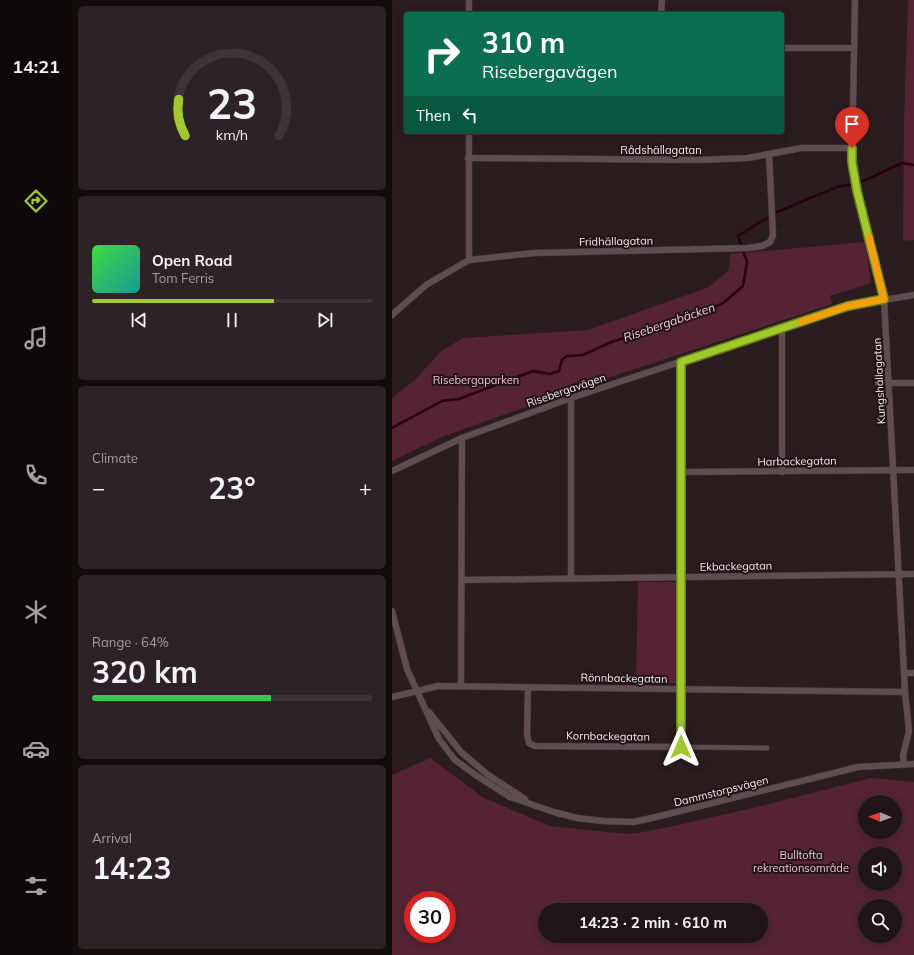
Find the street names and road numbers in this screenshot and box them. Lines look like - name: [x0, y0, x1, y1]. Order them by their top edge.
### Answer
- street label: Rådshällagatan: [620, 143, 702, 157]
- street label: Fridhällagatan: [579, 233, 653, 249]
- street label: Kungshällagatan: [870, 337, 888, 425]
- street label: Risebergavägen: [525, 370, 607, 410]
- street label: Harbackegatan: [757, 453, 837, 469]
- street label: Ekbackegatan: [700, 558, 772, 574]
- street label: Rönnbackegatan: [580, 670, 668, 686]
- street label: Kornbackegatan: [566, 728, 650, 744]
- street label: Dammstorpsvägen: [672, 772, 770, 810]

